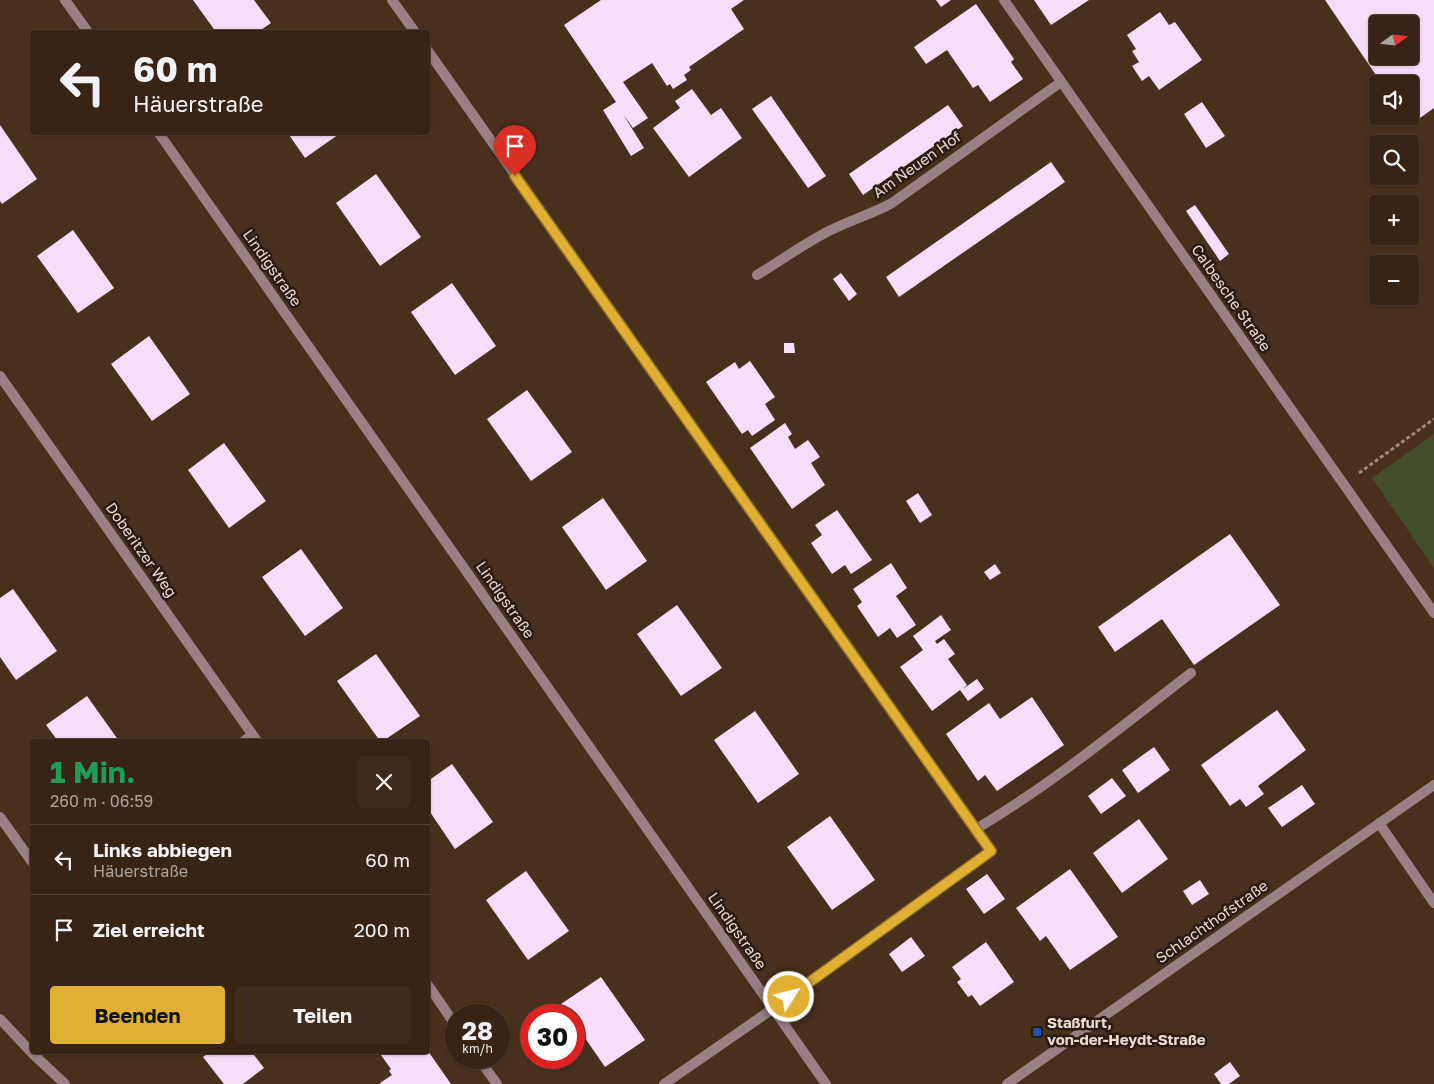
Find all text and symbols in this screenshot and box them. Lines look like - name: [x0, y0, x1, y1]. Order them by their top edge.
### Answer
- north arrow: [1369, 15, 1419, 65]
- map controls: [1369, 15, 1419, 305]
- text: 60 m: [133, 48, 217, 90]
- icon: left: [50, 50, 115, 115]
- button: sound: [1369, 75, 1419, 125]
- text: Häuerstraße: [133, 90, 264, 117]
- pin: [494, 125, 536, 176]
- street label: Am Neuen Hof: [869, 127, 964, 201]
- icon: arrive: [501, 132, 529, 160]
- button: search: [1369, 135, 1419, 185]
- button: +: [1369, 195, 1419, 245]
- street label: Lindigstraße: [240, 225, 306, 310]
- street label: Calbesche Straße: [1188, 241, 1276, 354]
- button: −: [1369, 255, 1419, 305]
- street label: Doberitzer Weg: [103, 499, 181, 600]
- street label: Lindigstraße: [473, 557, 539, 642]
- text: 1 Min.: [50, 754, 136, 790]
- button: close: [358, 756, 410, 808]
- text: 260 m · 06:59: [50, 791, 153, 811]
- text: Links abbiegen: [93, 838, 232, 861]
- icon: left: [50, 846, 78, 874]
- text: 60 m: [365, 848, 410, 871]
- text: Häuerstraße: [93, 861, 188, 881]
- street label: Schlachthofstraße: [1152, 876, 1271, 967]
- street label: Lindigstraße: [705, 888, 771, 973]
- icon: arrive: [50, 916, 78, 944]
- text: Ziel erreicht: [93, 918, 205, 941]
- text: 200 m: [354, 918, 410, 941]
- position arrow: [762, 970, 814, 1022]
- button: Beenden: [50, 986, 225, 1044]
- button: Teilen: [235, 986, 410, 1044]
- speed limit sign: 30: [520, 1004, 585, 1069]
- place label: Staßfurt, von-der-Heydt-Straße: [1047, 1013, 1206, 1048]
- text: 28: [462, 1015, 493, 1046]
- marker: Staßfurt, von-der-Heydt-Straße: [1031, 1026, 1043, 1038]
- text: km/h: [462, 1041, 493, 1056]

